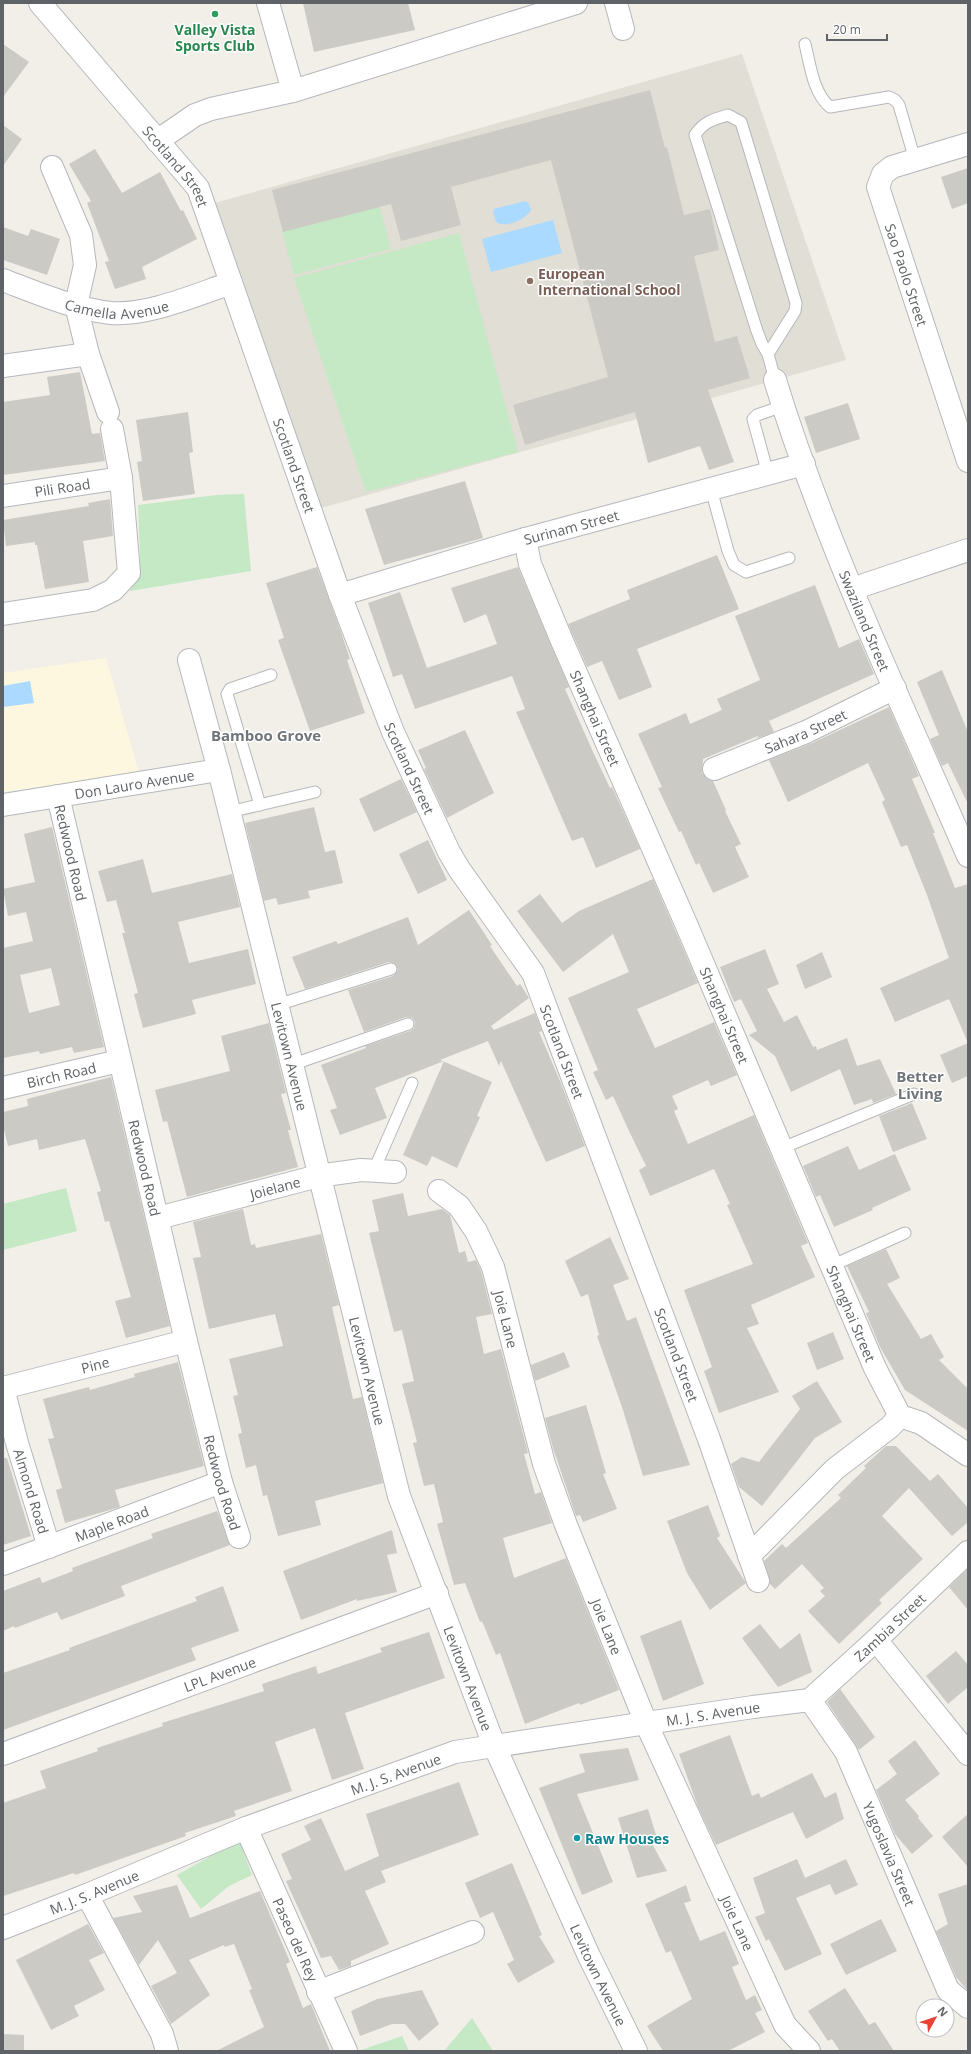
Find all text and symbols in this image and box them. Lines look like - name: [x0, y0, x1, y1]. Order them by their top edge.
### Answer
- marker: Valley Vista Sports Club: [210, 9, 220, 19]
- scale bar: [827, 16, 887, 42]
- place label: Valley Vista Sports Club: [175, 20, 255, 55]
- text: 20 m: [833, 21, 861, 38]
- street label: Scotland Street: [139, 121, 213, 209]
- street label: Sao Paolo Street: [881, 221, 933, 328]
- place label: European International School: [538, 264, 681, 299]
- marker: European International School: [525, 276, 535, 286]
- street label: Camella Avenue: [63, 294, 171, 323]
- street label: Scotland Street: [269, 415, 320, 515]
- street label: Pili Road: [33, 473, 91, 501]
- street label: Surinam Street: [521, 505, 621, 548]
- street label: Swaziland Street: [835, 567, 895, 674]
- street label: Shanghai Street: [566, 667, 625, 769]
- street label: Sahara Street: [761, 704, 850, 757]
- street label: Scotland Street: [381, 719, 439, 817]
- district label: Bamboo Grove: [211, 725, 321, 745]
- street label: Don Lauro Avenue: [73, 765, 196, 803]
- street label: Redwood Road: [51, 802, 92, 903]
- street label: Shanghai Street: [696, 964, 754, 1066]
- street label: Levitown Avenue: [267, 1000, 313, 1113]
- street label: Scotland Street: [536, 1002, 589, 1101]
- street label: Birch Road: [25, 1057, 98, 1092]
- district label: Better Living: [896, 1066, 944, 1103]
- street label: Redwood Road: [125, 1118, 166, 1218]
- street label: Joielane: [246, 1172, 302, 1204]
- street label: Shanghai Street: [823, 1262, 881, 1364]
- street label: Joie Lane: [489, 1286, 523, 1350]
- street label: Scotland Street: [651, 1305, 704, 1404]
- street label: Levitown Avenue: [345, 1315, 391, 1427]
- street label: Pine: [79, 1352, 111, 1377]
- street label: Redwood Road: [200, 1433, 246, 1533]
- street label: Almond Road: [10, 1446, 54, 1536]
- street label: Maple Road: [72, 1501, 151, 1546]
- street label: Zambia Street: [850, 1589, 929, 1665]
- street label: Joie Lane: [586, 1594, 627, 1658]
- street label: Levitown Avenue: [440, 1623, 497, 1734]
- street label: LPL Avenue: [181, 1652, 258, 1696]
- street label: M. J. S. Avenue: [665, 1697, 761, 1730]
- street label: M. J. S. Avenue: [348, 1748, 444, 1799]
- street label: Yugoslavia Street: [859, 1799, 920, 1909]
- place label: Raw Houses: [585, 1829, 669, 1848]
- marker: Raw Houses: [572, 1833, 582, 1843]
- street label: M. J. S. Avenue: [47, 1865, 142, 1918]
- street label: Joie Lane: [716, 1890, 759, 1954]
- street label: Paseo del Rey: [269, 1894, 323, 1985]
- street label: Levitown Avenue: [566, 1921, 632, 2029]
- north arrow: [915, 1998, 955, 2038]
- text: N: [934, 2003, 952, 2020]

